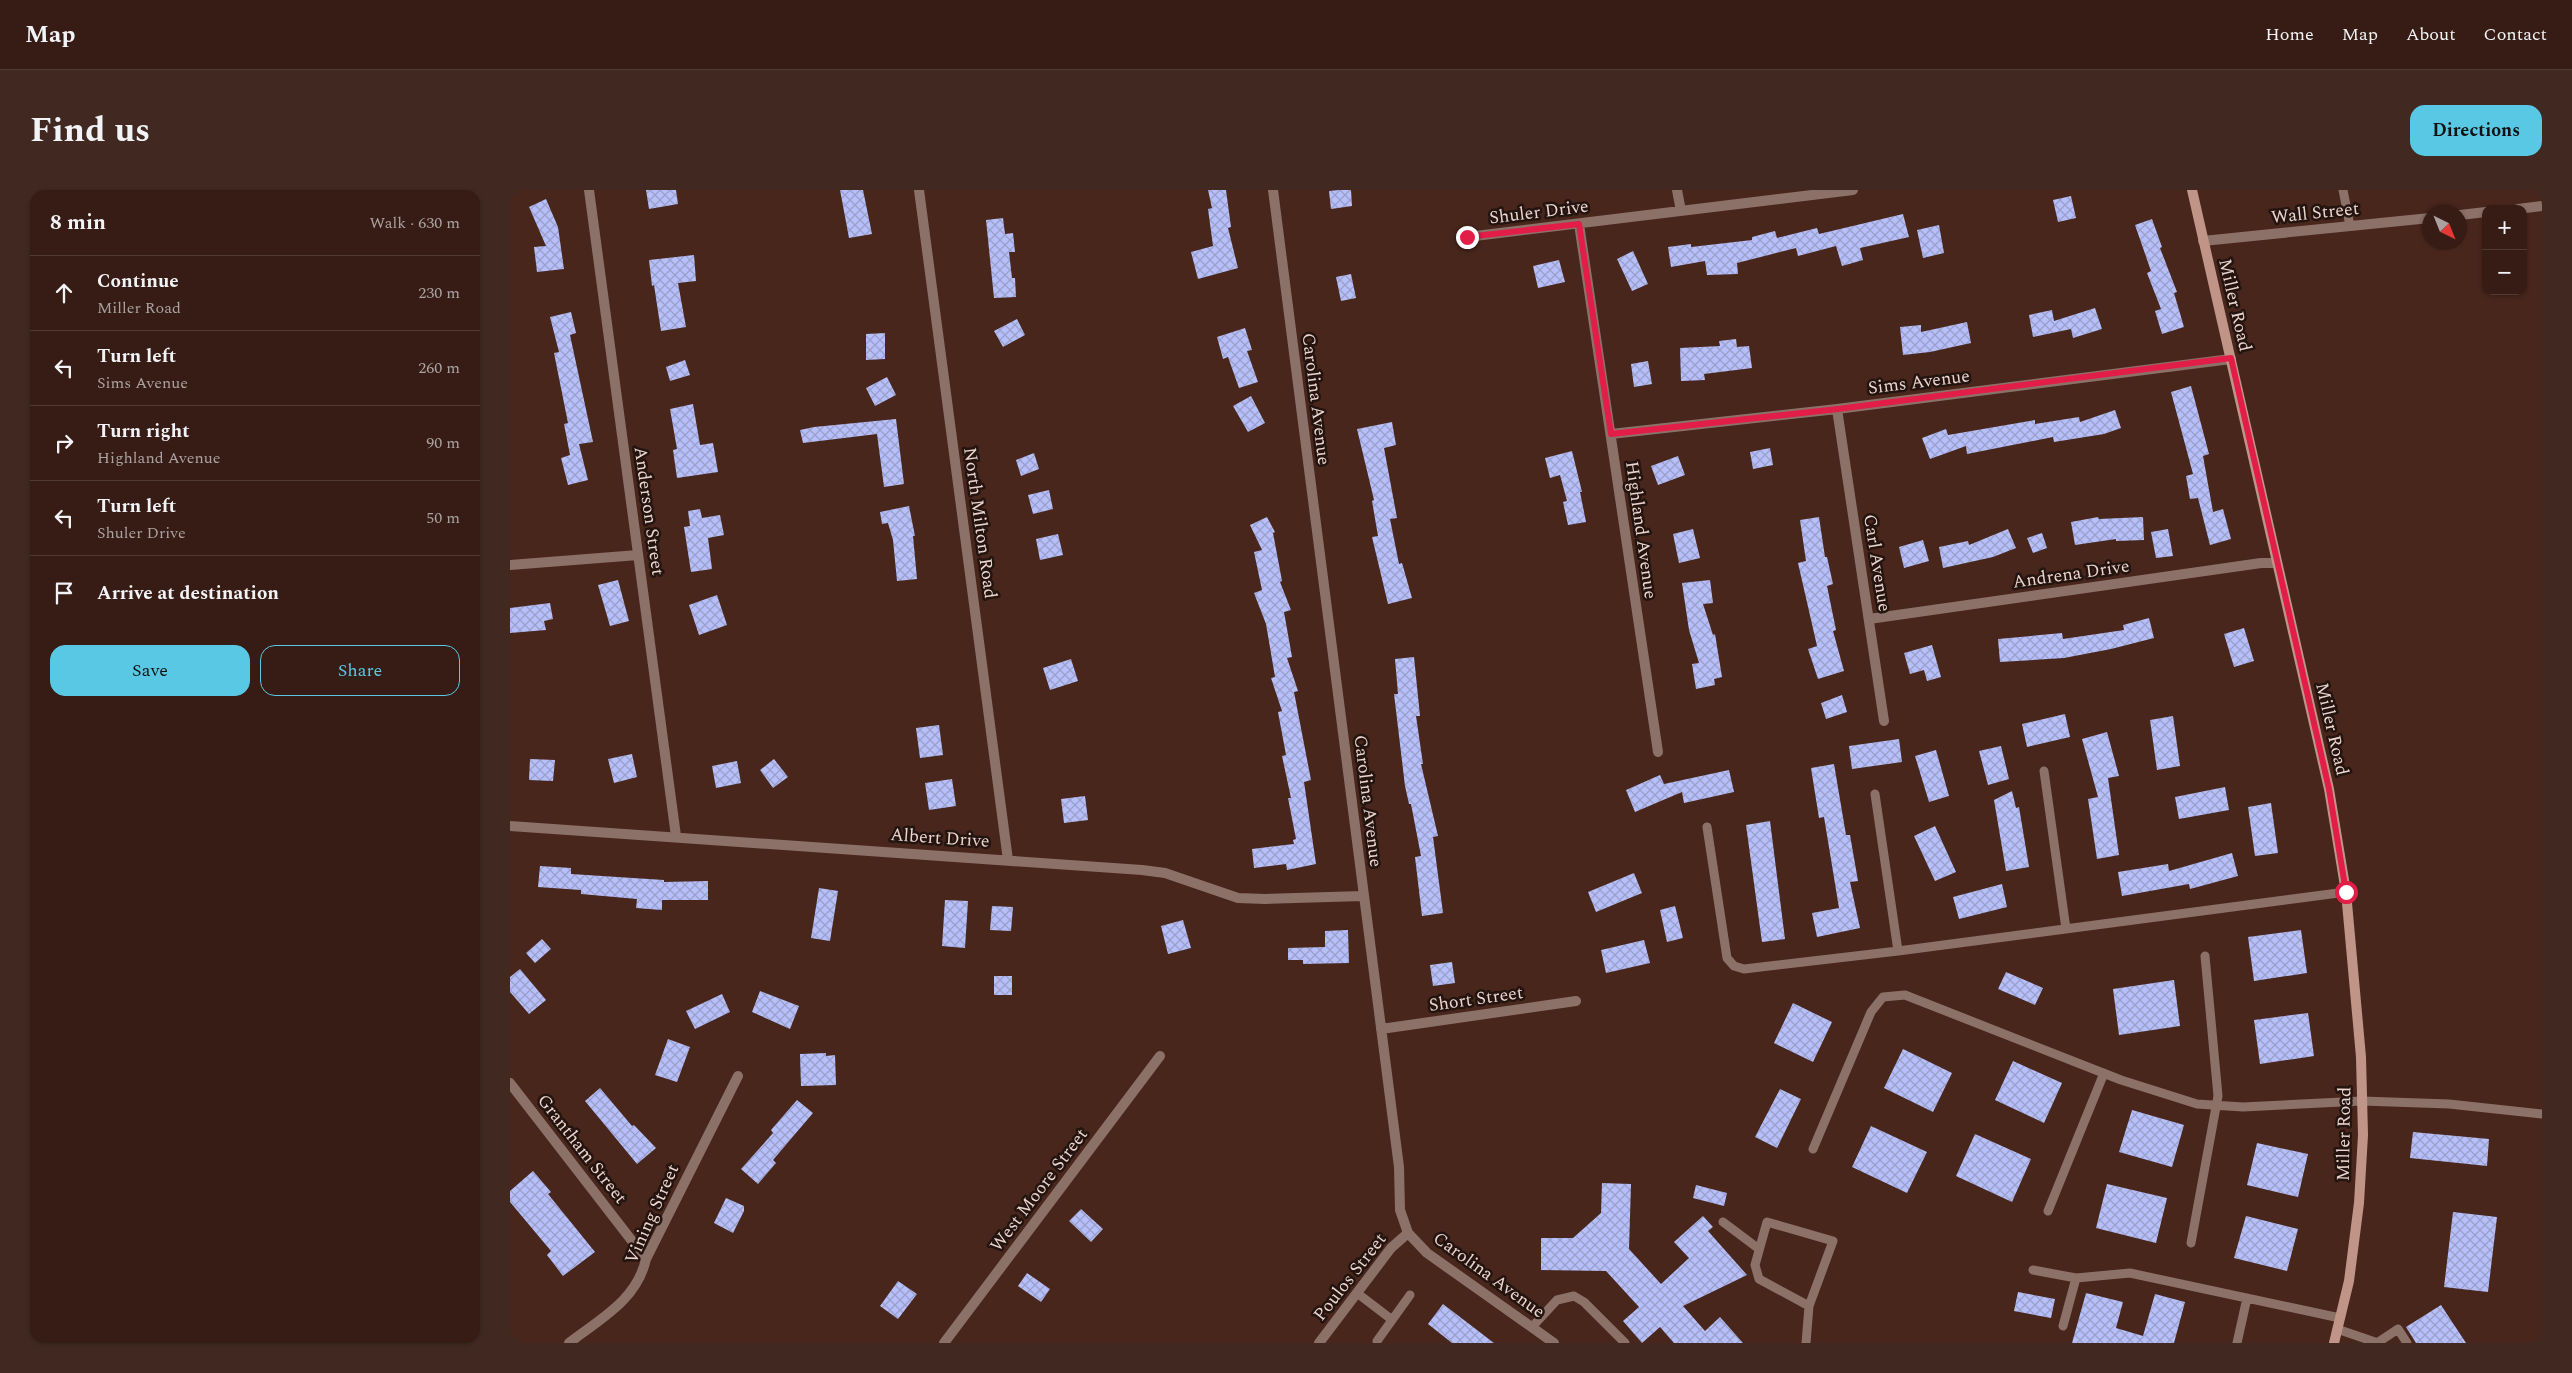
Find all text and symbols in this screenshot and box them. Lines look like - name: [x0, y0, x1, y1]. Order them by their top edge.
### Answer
- text: Map: [25, 17, 75, 53]
- text: Home: [2265, 21, 2314, 48]
- text: Map: [2342, 21, 2378, 48]
- text: About: [2406, 21, 2456, 48]
- text: Contact: [2484, 21, 2547, 48]
- text: Find us: [30, 104, 150, 157]
- button: Directions: [2410, 105, 2542, 156]
- street label: Shuler Drive: [1488, 193, 1590, 231]
- street label: Wall Street: [2270, 195, 2360, 231]
- north arrow: [2422, 205, 2467, 250]
- map controls: [2482, 205, 2527, 295]
- button: +: [2482, 205, 2527, 250]
- text: 8 min: [50, 207, 106, 239]
- text: Walk · 630 m: [369, 211, 460, 235]
- route end: [1456, 226, 1479, 249]
- button: −: [2482, 250, 2527, 295]
- street label: Miller Road: [2211, 256, 2259, 354]
- text: Continue: [97, 267, 179, 296]
- icon: ahead: [50, 279, 78, 307]
- text: 230 m: [418, 281, 460, 305]
- text: Miller Road: [97, 296, 181, 320]
- street label: Carolina Avenue: [1295, 331, 1337, 467]
- text: Turn left: [97, 342, 176, 371]
- icon: left: [50, 354, 78, 382]
- text: 260 m: [418, 356, 460, 380]
- street label: Sims Avenue: [1867, 362, 1971, 402]
- text: Sims Avenue: [97, 371, 188, 395]
- text: Turn right: [97, 417, 190, 446]
- icon: right: [50, 429, 78, 457]
- text: 90 m: [426, 431, 460, 455]
- street label: Anderson Street: [627, 445, 671, 577]
- text: Highland Avenue: [97, 446, 220, 470]
- street label: North Milton Road: [956, 446, 1004, 600]
- street label: Highland Avenue: [1618, 459, 1664, 601]
- text: Turn left: [97, 492, 176, 521]
- icon: left: [50, 504, 78, 532]
- text: 50 m: [426, 506, 460, 530]
- street label: Carl Avenue: [1856, 512, 1898, 614]
- text: Shuler Drive: [97, 521, 186, 545]
- street label: Andrena Drive: [2011, 552, 2131, 596]
- icon: arrive: [50, 579, 78, 607]
- text: Arrive at destination: [97, 579, 279, 608]
- button: Save: [50, 645, 250, 696]
- button: Share: [260, 645, 460, 696]
- street label: Miller Road: [2308, 680, 2356, 778]
- street label: Carolina Avenue: [1347, 733, 1389, 869]
- street label: Albert Drive: [889, 821, 991, 855]
- route start: [2335, 881, 2358, 904]
- street label: Short Street: [1427, 979, 1525, 1019]
- street label: Miller Road: [2330, 1087, 2358, 1181]
- street label: Grantham Street: [530, 1088, 634, 1210]
- street label: West Moore Street: [983, 1122, 1095, 1258]
- street label: Vining Street: [618, 1160, 686, 1268]
- street label: Carolina Avenue: [1427, 1225, 1551, 1325]
- street label: Poulos Street: [1307, 1227, 1393, 1327]

